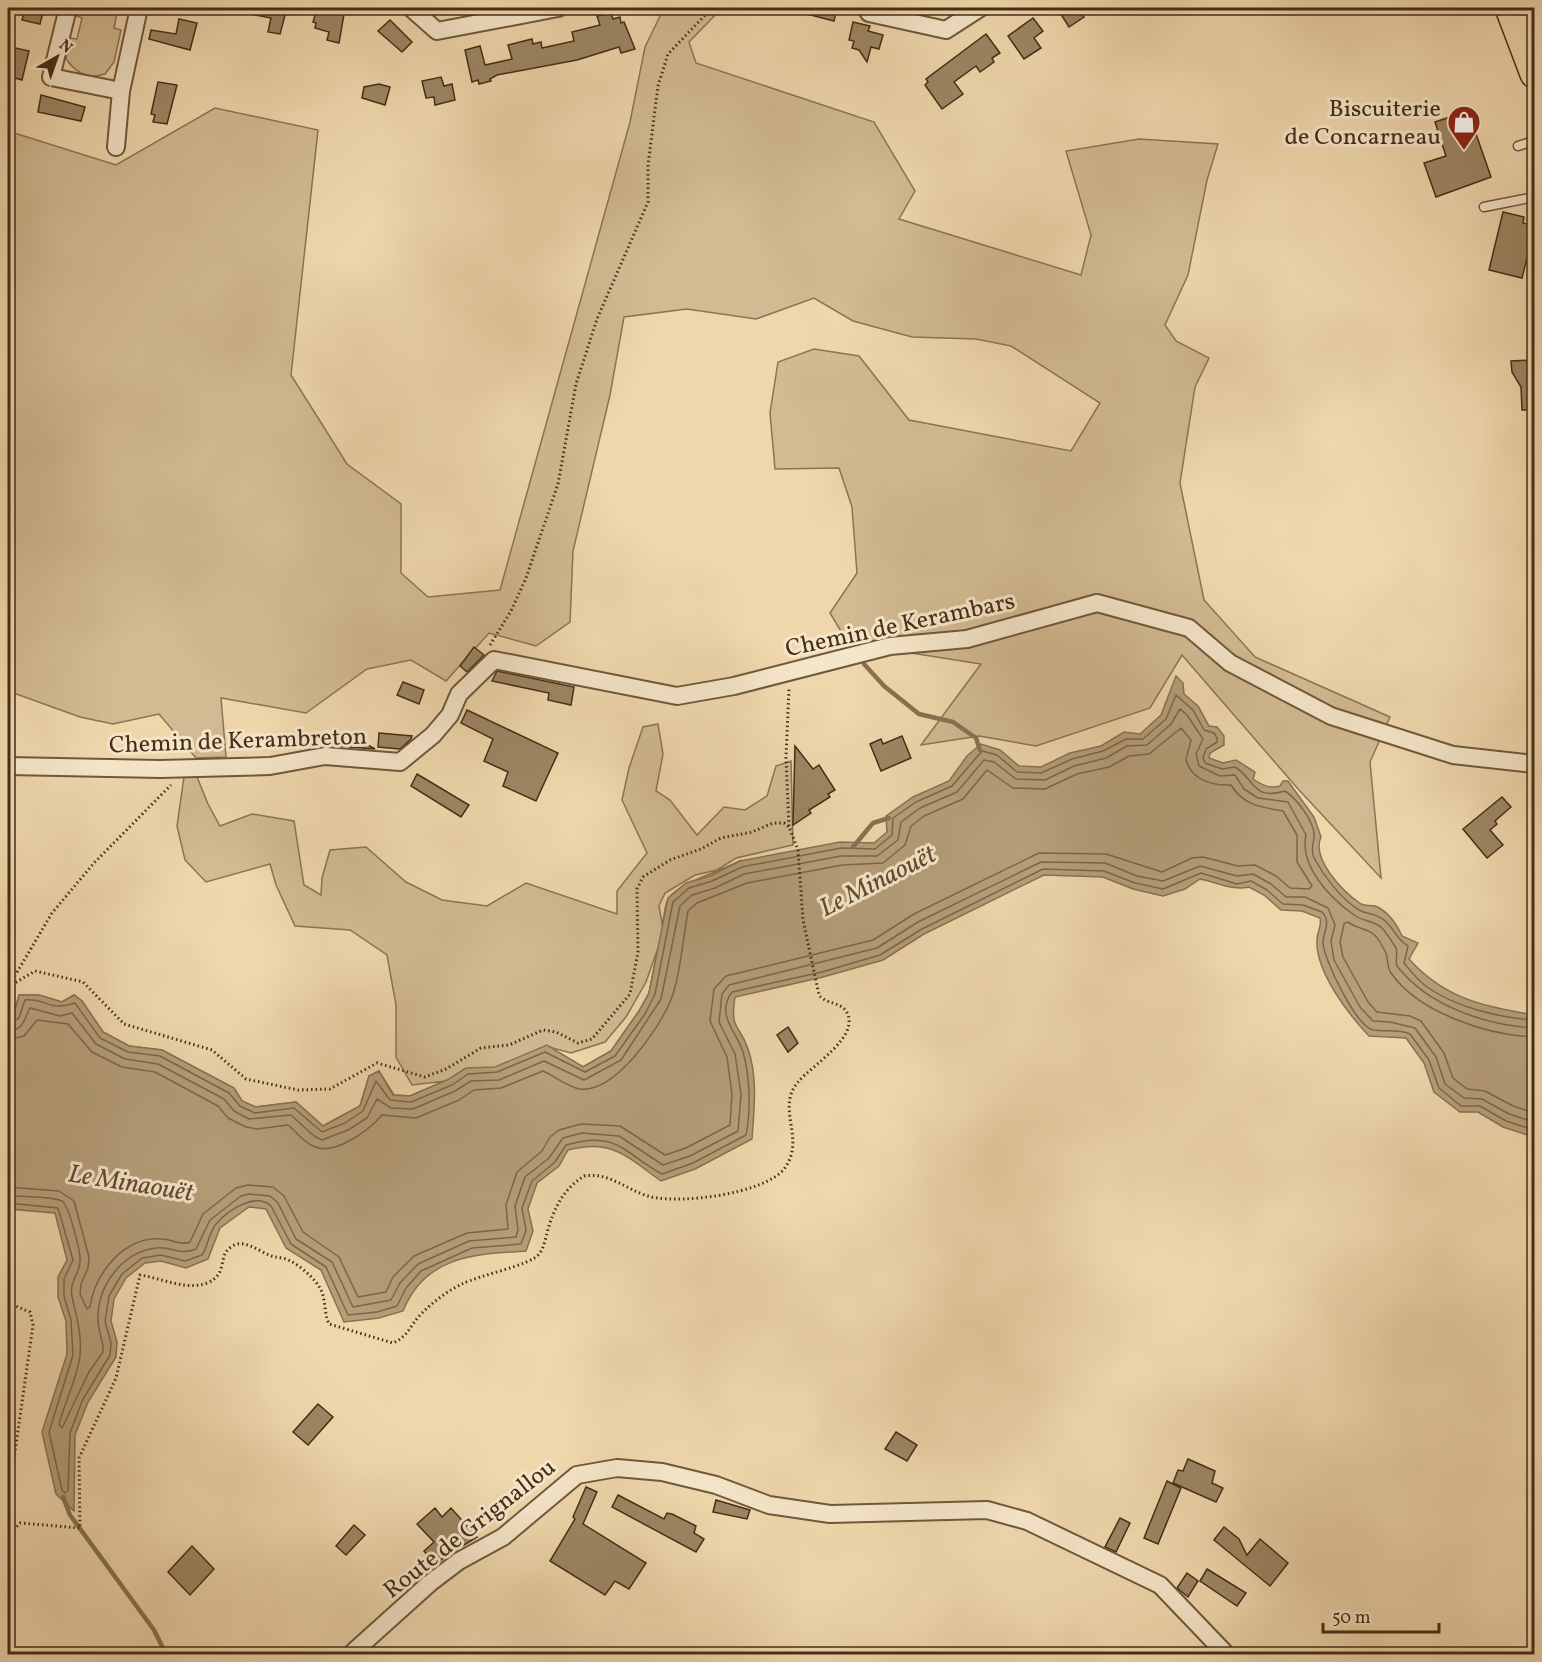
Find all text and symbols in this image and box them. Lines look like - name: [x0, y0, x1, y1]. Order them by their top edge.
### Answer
- north arrow: [27, 27, 87, 87]
- text: N: [54, 35, 77, 59]
- place label: Biscuiterie de Concarneau: [1285, 93, 1441, 155]
- shop icon: Biscuiterie de Concarneau: [1446, 104, 1482, 151]
- street label: Chemin de Kerambars: [782, 585, 1018, 667]
- street label: Chemin de Kerambreton: [108, 720, 368, 763]
- water label: Le Minaouët: [813, 837, 943, 927]
- water label: Le Minaouët: [65, 1156, 197, 1212]
- street label: Route de Grignallou: [377, 1451, 564, 1608]
- scale bar: [1323, 1596, 1438, 1634]
- text: 50 m: [1332, 1606, 1371, 1631]

